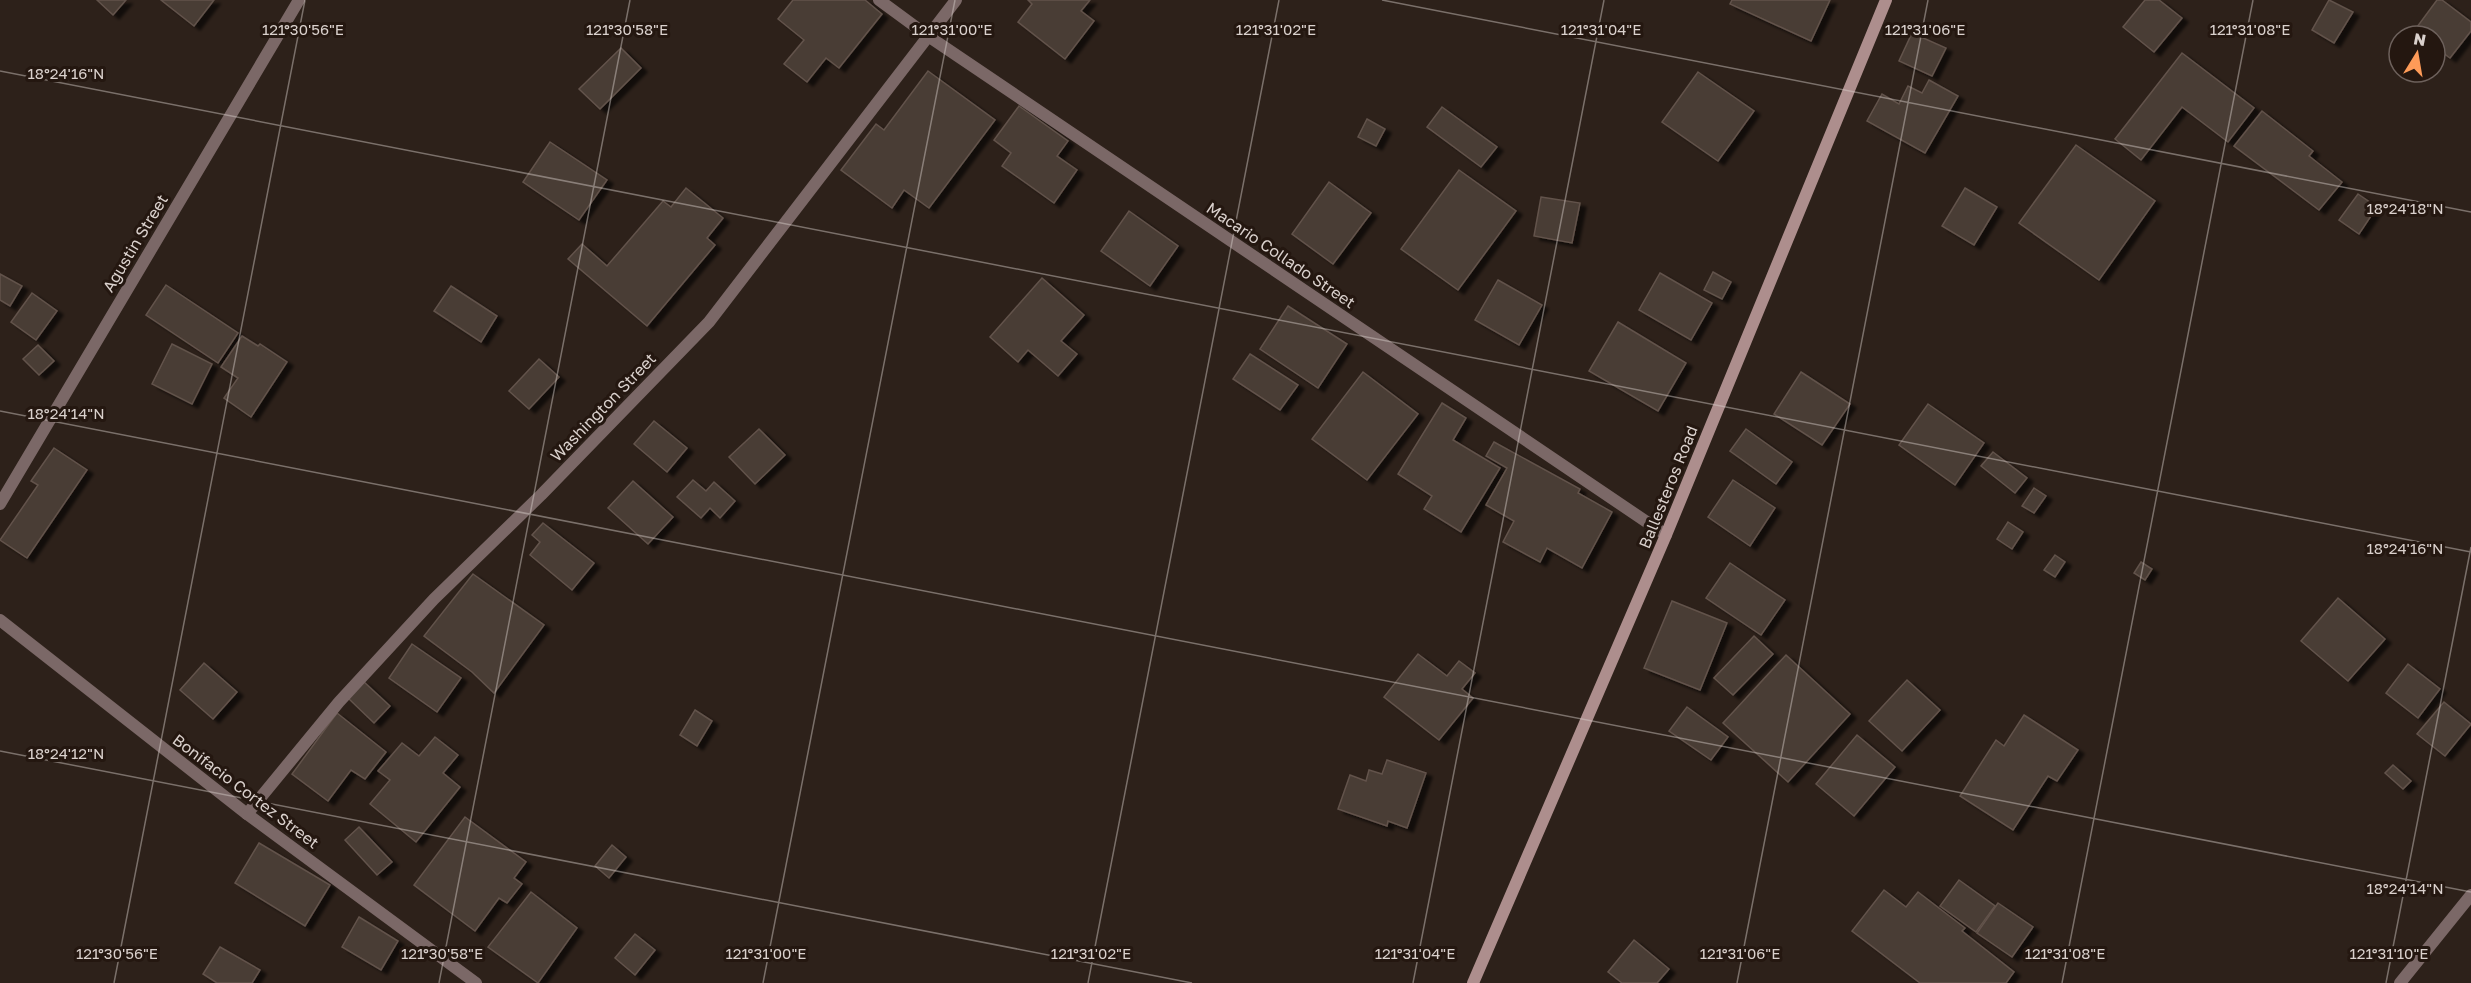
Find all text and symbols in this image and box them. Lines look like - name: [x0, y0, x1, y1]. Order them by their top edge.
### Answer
- text: 121°30'56"E: [262, 20, 344, 38]
- text: 121°30'58"E: [586, 20, 668, 38]
- text: 121°31'00"E: [912, 20, 992, 38]
- text: 121°31'02"E: [1236, 20, 1316, 38]
- text: 121°31'04"E: [1561, 20, 1641, 38]
- text: 121°31'06"E: [1885, 20, 1965, 38]
- text: 121°31'08"E: [2210, 20, 2290, 38]
- north arrow: [2387, 24, 2447, 84]
- text: N: [2412, 28, 2428, 50]
- text: 18°24'16"N: [27, 64, 105, 82]
- street label: Agustin Street: [98, 191, 172, 295]
- street label: Macario Collado Street: [1203, 198, 1359, 312]
- text: 18°24'18"N: [2366, 199, 2444, 217]
- street label: Washington Street: [546, 349, 660, 465]
- text: 18°24'14"N: [27, 404, 105, 422]
- street label: Ballesteros Road: [1634, 423, 1702, 551]
- text: 18°24'16"N: [2366, 539, 2444, 557]
- street label: Bonifacio Cortez Street: [169, 729, 323, 853]
- text: 18°24'12"N: [28, 744, 104, 762]
- text: 18°24'14"N: [2366, 879, 2444, 897]
- text: 121°30'56"E: [76, 944, 158, 962]
- text: 121°30'58"E: [401, 944, 483, 962]
- text: 121°31'00"E: [726, 944, 806, 962]
- text: 121°31'02"E: [1051, 944, 1131, 962]
- text: 121°31'04"E: [1375, 944, 1455, 962]
- text: 121°31'06"E: [1700, 944, 1780, 962]
- text: 121°31'08"E: [2025, 944, 2105, 962]
- text: 121°31'10"E: [2350, 944, 2428, 962]

